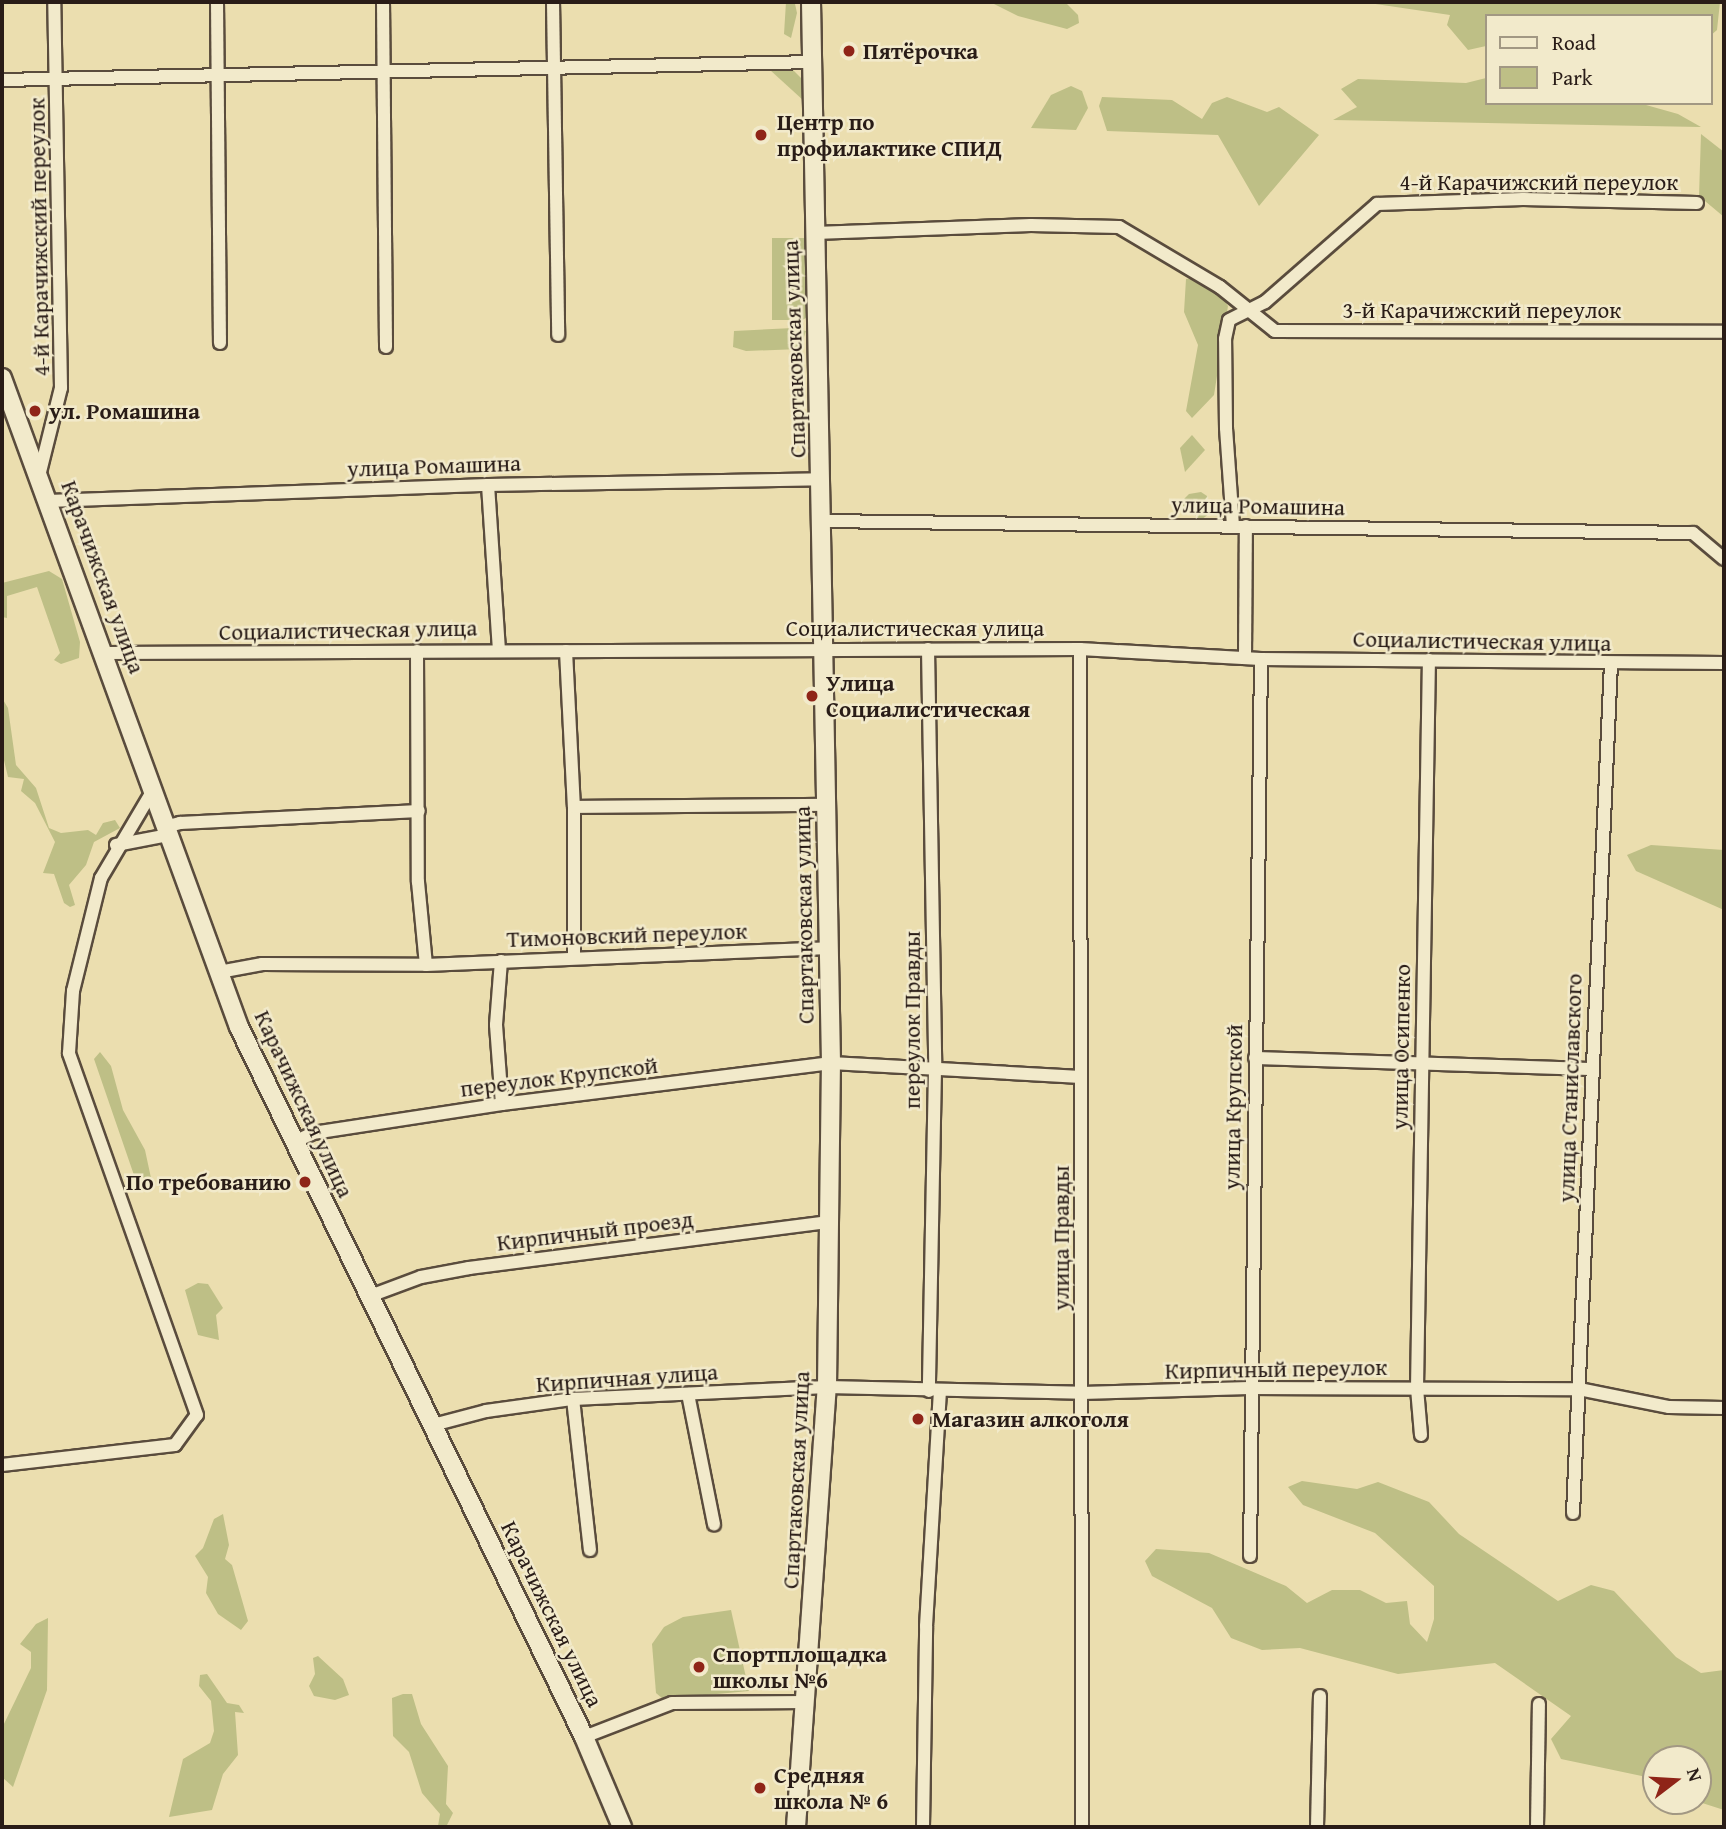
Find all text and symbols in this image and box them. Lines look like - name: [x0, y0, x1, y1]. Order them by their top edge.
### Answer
- legend: [1484, 14, 1712, 105]
- text: Road: [1552, 27, 1596, 58]
- place label: Пятёрочка: [863, 37, 978, 65]
- marker: Пятёрочка: [841, 43, 857, 59]
- text: Park: [1552, 62, 1593, 93]
- street label: 4-й Карачижский переулок: [23, 97, 55, 377]
- place label: Центр по профилактике СПИД: [777, 108, 1002, 162]
- marker: Центр по профилактике СПИД: [751, 125, 771, 145]
- street label: 4-й Карачижский переулок: [1400, 168, 1678, 196]
- street label: Спартаковская улица: [776, 240, 812, 458]
- street label: 3-й Карачижский переулок: [1343, 296, 1621, 324]
- place label: ул. Ромашина: [49, 397, 200, 425]
- marker: ул. Ромашина: [27, 403, 43, 419]
- street label: улица Ромашина: [347, 449, 521, 483]
- street label: Карачижская улица: [55, 477, 151, 677]
- street label: улица Ромашина: [1171, 491, 1345, 521]
- street label: Социалистическая улица: [219, 614, 477, 646]
- street label: Социалистическая улица: [786, 614, 1044, 642]
- street label: Социалистическая улица: [1353, 625, 1611, 657]
- place label: Улица Социалистическая: [826, 669, 1030, 723]
- marker: Улица Социалистическая: [804, 688, 820, 704]
- street label: Спартаковская улица: [788, 806, 820, 1024]
- street label: Тимоновский переулок: [506, 917, 748, 953]
- street label: переулок Правды: [898, 931, 926, 1109]
- street label: улица Осипенко: [1386, 964, 1416, 1130]
- street label: улица Станиславского: [1552, 973, 1588, 1203]
- street label: Карачижская улица: [249, 1006, 359, 1202]
- street label: улица Крупской: [1218, 1024, 1248, 1190]
- street label: переулок Крупской: [459, 1051, 659, 1103]
- street label: улица Правды: [1047, 1165, 1075, 1311]
- place label: По требованию: [126, 1168, 291, 1196]
- marker: По требованию: [297, 1174, 313, 1190]
- street label: Кирпичный проезд: [495, 1205, 695, 1257]
- street label: Кирпичный переулок: [1165, 1353, 1387, 1385]
- street label: Кирпичная улица: [535, 1358, 719, 1398]
- street label: Спартаковская улица: [777, 1370, 815, 1590]
- place label: Магазин алкоголя: [932, 1405, 1129, 1433]
- marker: Магазин алкоголя: [910, 1411, 926, 1427]
- street label: Карачижская улица: [495, 1517, 609, 1711]
- place label: Спортплощадка школы №6: [713, 1640, 887, 1694]
- marker: Спортплощадка школы №6: [691, 1659, 707, 1675]
- north arrow: [1642, 1745, 1712, 1815]
- place label: Средняя школа № 6: [774, 1761, 888, 1815]
- text: N: [1680, 1764, 1710, 1785]
- marker: Средняя школа № 6: [752, 1780, 768, 1796]

